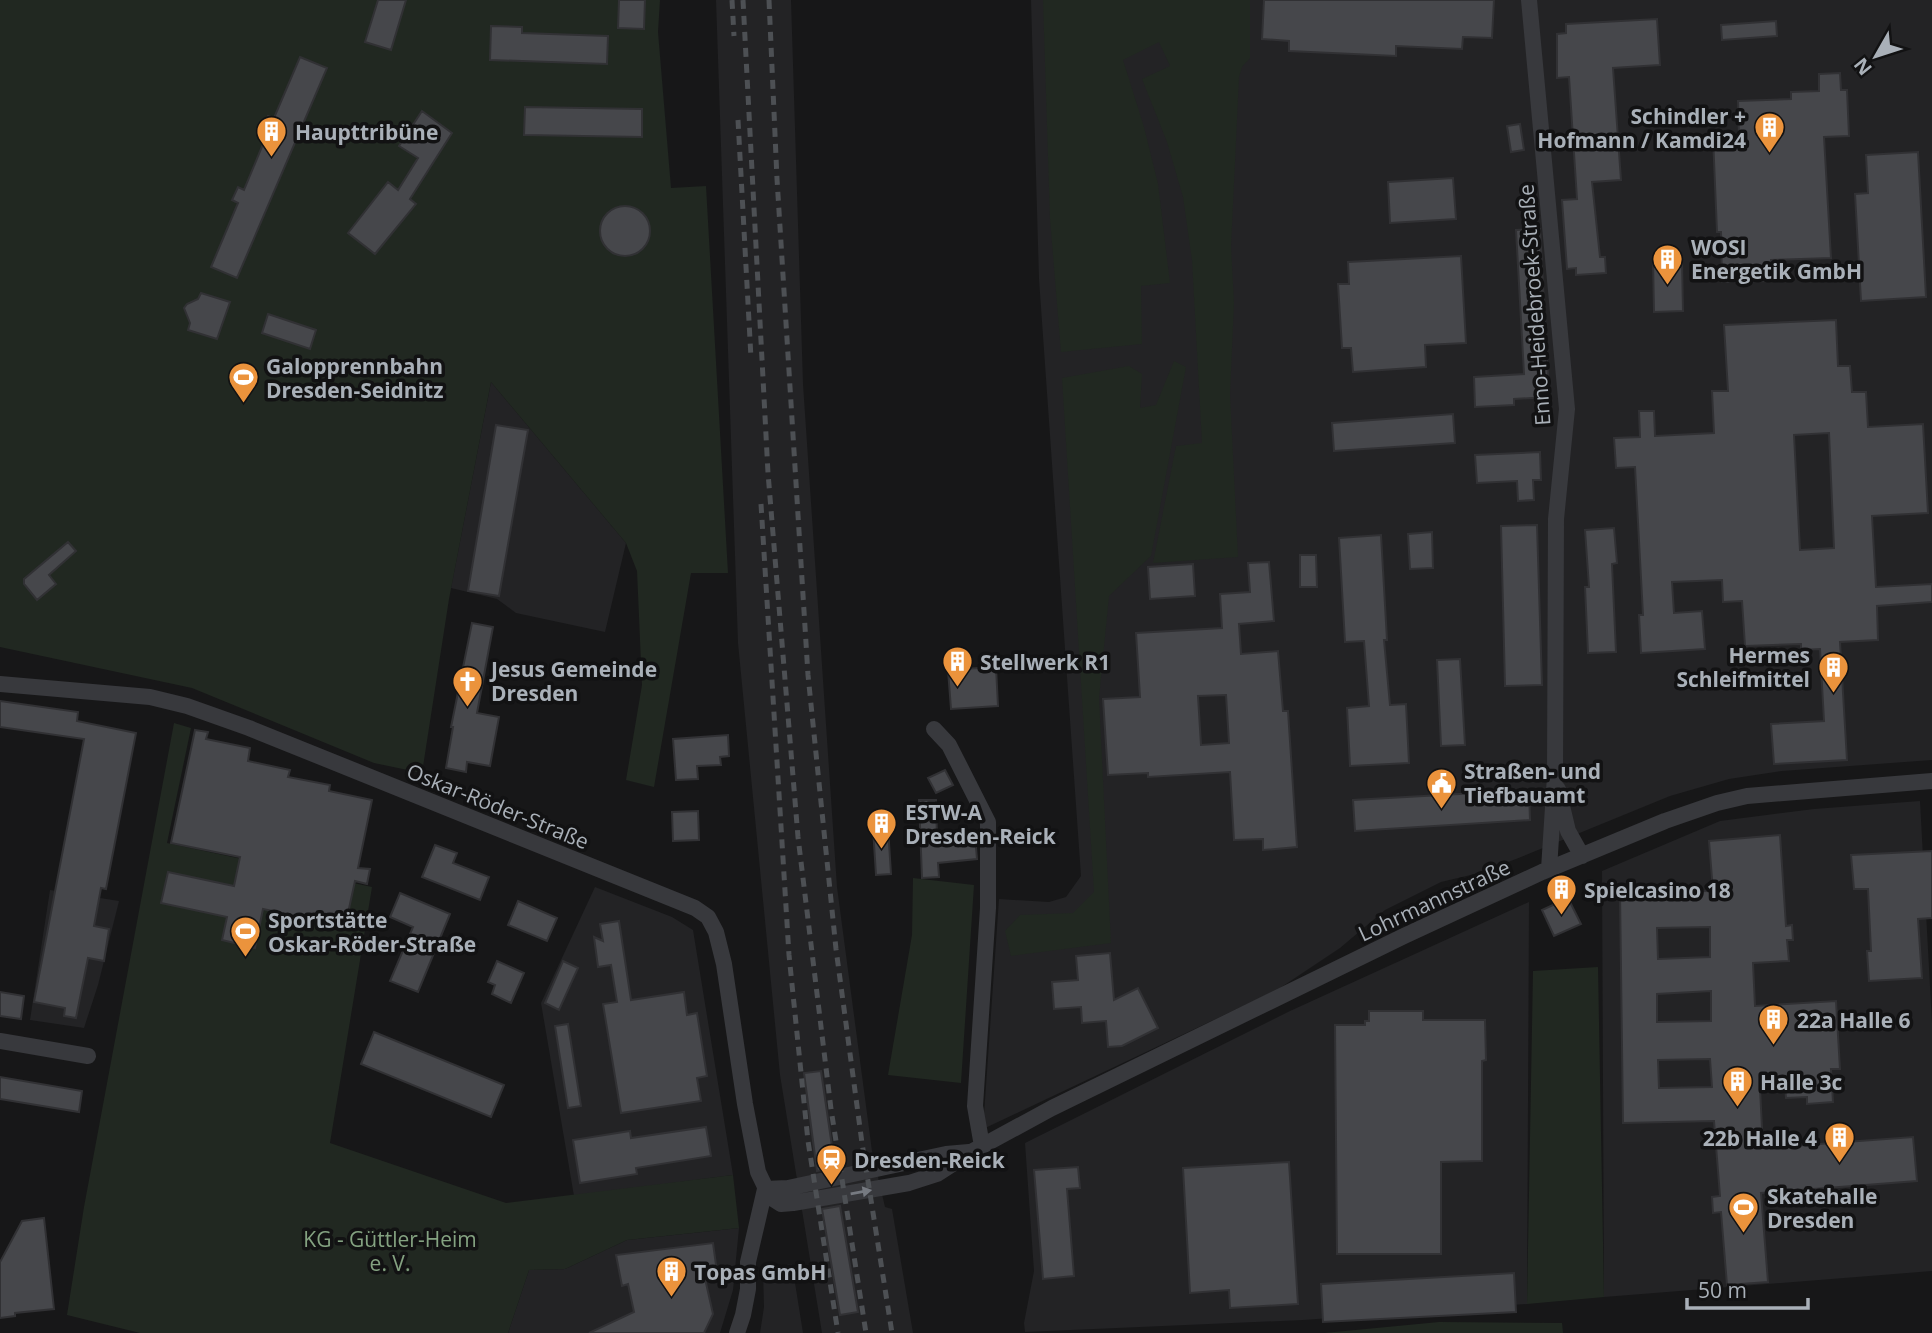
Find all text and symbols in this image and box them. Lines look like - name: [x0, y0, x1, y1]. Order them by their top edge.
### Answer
- north arrow: [1841, 21, 1911, 91]
- text: N: [1848, 53, 1878, 81]
- place label: Schindler + Hofmann / Kamdi24: [1537, 102, 1746, 154]
- building icon: Schindler + Hofmann / Kamdi24: [1752, 111, 1786, 155]
- building icon: Haupttribüne: [255, 115, 289, 159]
- place label: Haupttribüne: [295, 118, 438, 146]
- street label: Enno-Heidebroek-Straße: [1512, 183, 1556, 427]
- place label: WOSI Energetik GmbH: [1691, 233, 1862, 285]
- building icon: WOSI Energetik GmbH: [1651, 242, 1685, 286]
- place label: Galopprennbahn Dresden-Seidnitz: [266, 352, 443, 404]
- sports icon: Galopprennbahn Dresden-Seidnitz: [226, 361, 260, 405]
- place label: Hermes Schleifmittel: [1676, 641, 1810, 693]
- building icon: Stellwerk R1: [940, 645, 974, 689]
- place label: Stellwerk R1: [980, 648, 1110, 676]
- building icon: Hermes Schleifmittel: [1816, 650, 1850, 694]
- place label: Jesus Gemeinde Dresden: [489, 655, 657, 707]
- church icon: Jesus Gemeinde Dresden: [451, 664, 485, 708]
- street label: Oskar-Röder-Straße: [403, 757, 593, 855]
- place label: Straßen- und Tiefbauamt: [1464, 757, 1601, 809]
- public building icon: Straßen- und Tiefbauamt: [1424, 766, 1458, 810]
- place label: ESTW-A Dresden-Reick: [905, 798, 1057, 850]
- building icon: ESTW-A Dresden-Reick: [865, 807, 899, 851]
- street label: Lohrmannstraße: [1354, 853, 1514, 947]
- building icon: Spielcasino 18: [1544, 873, 1578, 917]
- place label: Spielcasino 18: [1584, 876, 1731, 904]
- place label: Sportstätte Oskar-Röder-Straße: [268, 906, 476, 958]
- sports icon: Sportstätte Oskar-Röder-Straße: [228, 915, 262, 959]
- building icon: 22a Halle 6: [1757, 1003, 1791, 1047]
- place label: 22a Halle 6: [1797, 1006, 1911, 1034]
- building icon: Halle 3c: [1720, 1065, 1754, 1109]
- place label: Halle 3c: [1760, 1068, 1842, 1096]
- building icon: 22b Halle 4: [1823, 1121, 1857, 1165]
- place label: 22b Halle 4: [1703, 1124, 1817, 1152]
- station icon: Dresden-Reick: [814, 1143, 848, 1187]
- place label: Dresden-Reick: [854, 1146, 1006, 1174]
- place label: Skatehalle Dresden: [1767, 1182, 1878, 1234]
- one-way arrow: [850, 1186, 872, 1197]
- sports icon: Skatehalle Dresden: [1727, 1191, 1761, 1235]
- park label: KG - Güttler-Heim e. V.: [303, 1225, 477, 1277]
- building icon: Topas GmbH: [654, 1255, 688, 1299]
- place label: Topas GmbH: [694, 1258, 826, 1286]
- scale bar: [1687, 1266, 1808, 1310]
- text: 50 m: [1698, 1276, 1747, 1304]

